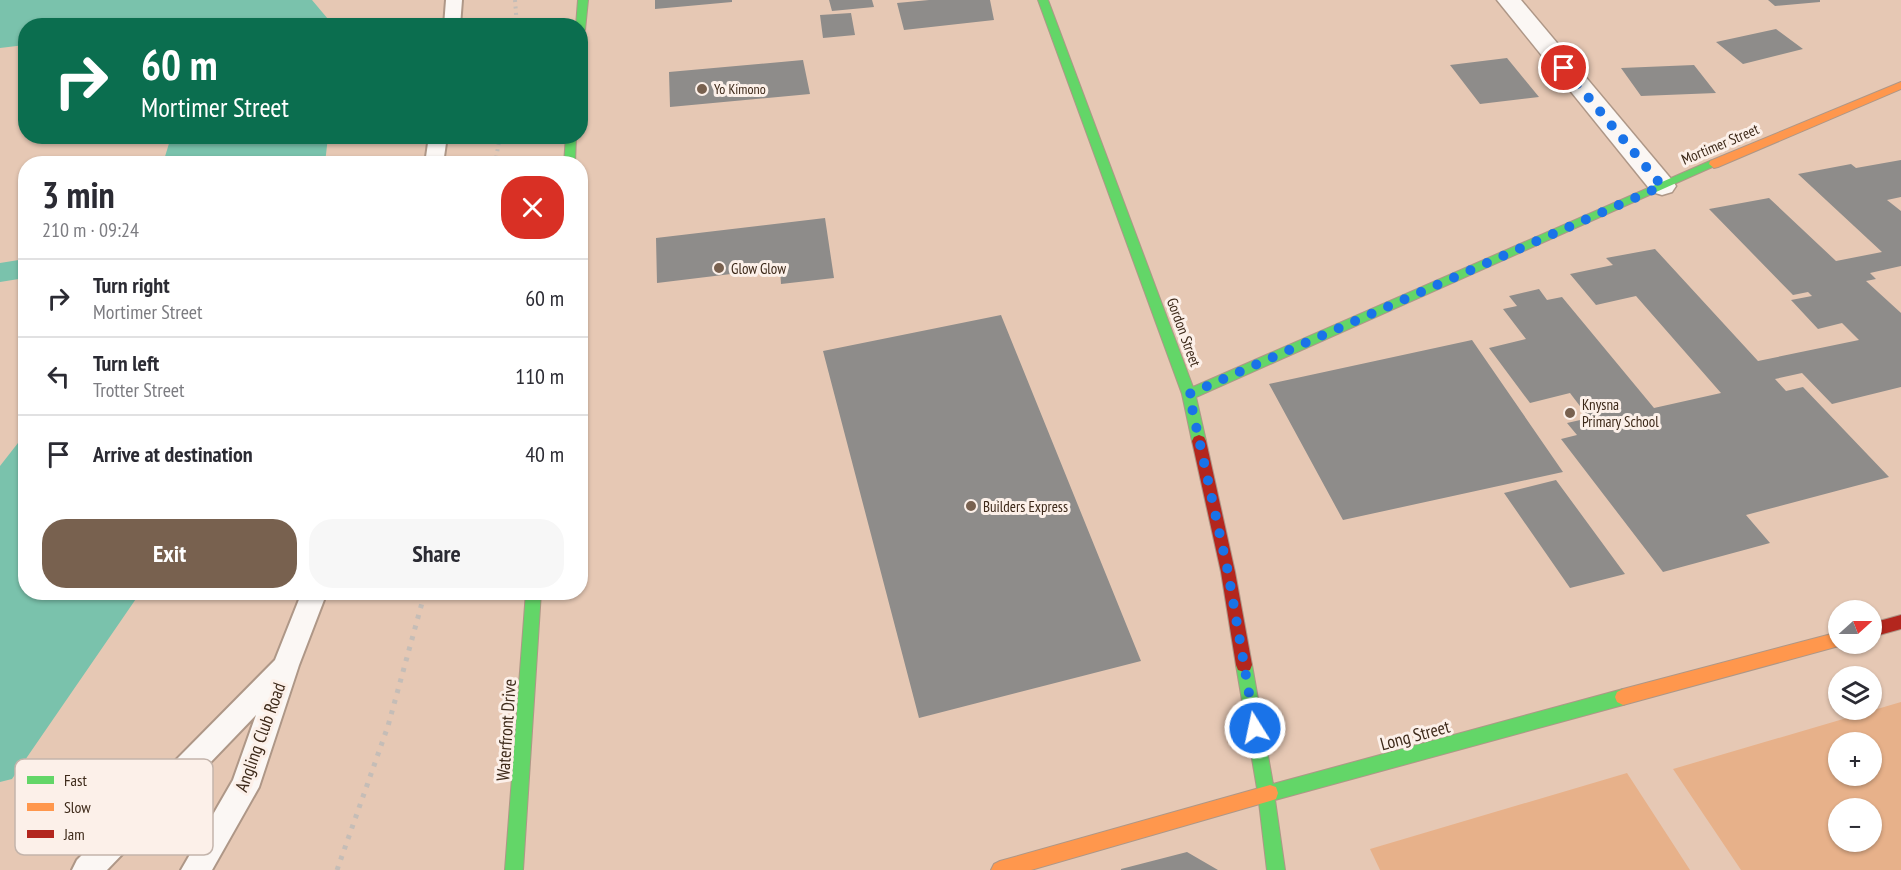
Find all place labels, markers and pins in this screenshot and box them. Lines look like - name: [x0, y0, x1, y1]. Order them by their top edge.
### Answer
- pin: [1538, 42, 1589, 93]
- place label: Yo Kimono: [714, 80, 766, 98]
- marker: Yo Kimono: [695, 82, 709, 96]
- place label: Glow Glow: [731, 259, 786, 278]
- marker: Glow Glow: [712, 261, 726, 275]
- place label: Knysna Primary School: [1582, 395, 1659, 431]
- marker: Knysna Primary School: [1563, 406, 1577, 420]
- place label: Builders Express: [983, 497, 1068, 516]
- marker: Builders Express: [964, 499, 978, 513]

